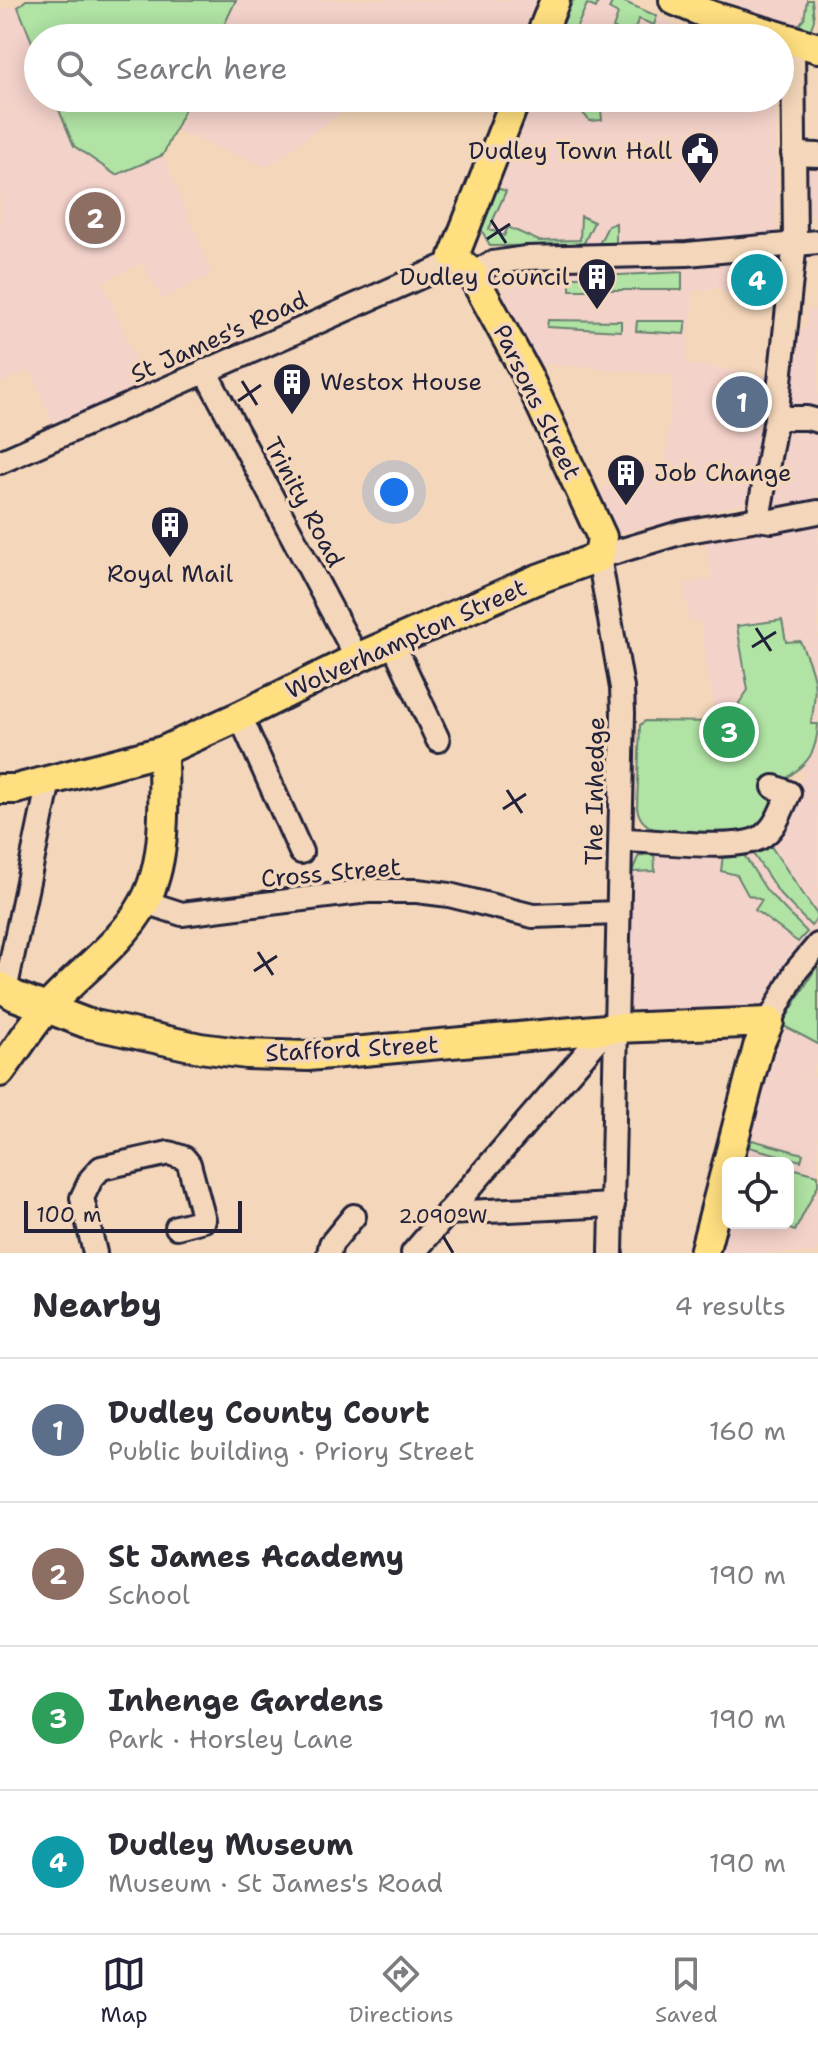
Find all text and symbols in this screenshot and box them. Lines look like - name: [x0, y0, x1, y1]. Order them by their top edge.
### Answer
- search box: [24, 24, 794, 112]
- icon: search: [52, 46, 96, 90]
- text: Search here: [116, 48, 287, 89]
- public building icon: Dudley Town Hall: [679, 130, 721, 185]
- place label: Dudley Town Hall: [469, 135, 673, 167]
- pin: 2: [69, 188, 121, 248]
- pin: 4: [731, 250, 783, 310]
- building icon: Dudley Council: [576, 256, 618, 311]
- place label: Dudley Council: [400, 261, 570, 293]
- street label: St James's Road: [126, 284, 312, 390]
- street label: Parsons Street: [486, 319, 588, 485]
- building icon: Westox House: [271, 361, 313, 416]
- place label: Westox House: [320, 366, 482, 398]
- pin: 1: [716, 372, 768, 432]
- street label: Trinity Road: [256, 431, 352, 573]
- building icon: Job Change: [605, 452, 647, 507]
- place label: Job Change: [654, 457, 792, 489]
- your location: [374, 472, 414, 512]
- building icon: Royal Mail: [149, 504, 191, 559]
- place label: Royal Mail: [107, 558, 234, 590]
- street label: Wolverhampton Street: [280, 571, 532, 707]
- pin: 3: [703, 702, 755, 762]
- street label: The Inhedge: [578, 716, 612, 866]
- street label: Cross Street: [260, 851, 402, 895]
- street label: Stafford Street: [265, 1028, 439, 1070]
- map controls: [722, 1157, 794, 1229]
- button: locate: [722, 1157, 794, 1229]
- scale bar: [24, 1197, 242, 1233]
- text: 100 m: [36, 1200, 102, 1229]
- text: 2.090°W: [399, 1203, 487, 1229]
- text: Nearby: [32, 1282, 162, 1328]
- text: 4 results: [674, 1288, 786, 1323]
- text: Dudley County Court: [108, 1392, 430, 1433]
- text: 1: [52, 1413, 64, 1448]
- text: 160 m: [709, 1413, 786, 1448]
- text: Public building · Priory Street: [108, 1433, 475, 1468]
- text: St James Academy: [108, 1536, 404, 1577]
- text: 2: [49, 1557, 67, 1592]
- text: 190 m: [709, 1557, 786, 1592]
- text: School: [108, 1577, 190, 1612]
- text: Inhenge Gardens: [108, 1680, 384, 1721]
- text: 3: [49, 1701, 67, 1736]
- text: 190 m: [709, 1701, 786, 1736]
- text: Park · Horsley Lane: [108, 1721, 353, 1756]
- text: Dudley Museum: [108, 1824, 353, 1865]
- text: 4: [49, 1845, 67, 1880]
- text: 190 m: [709, 1845, 786, 1880]
- text: Museum · St James's Road: [108, 1865, 443, 1900]
- tab: Map: [101, 1952, 148, 2029]
- tab: Directions: [349, 1952, 454, 2029]
- tab: Saved: [655, 1952, 717, 2029]

